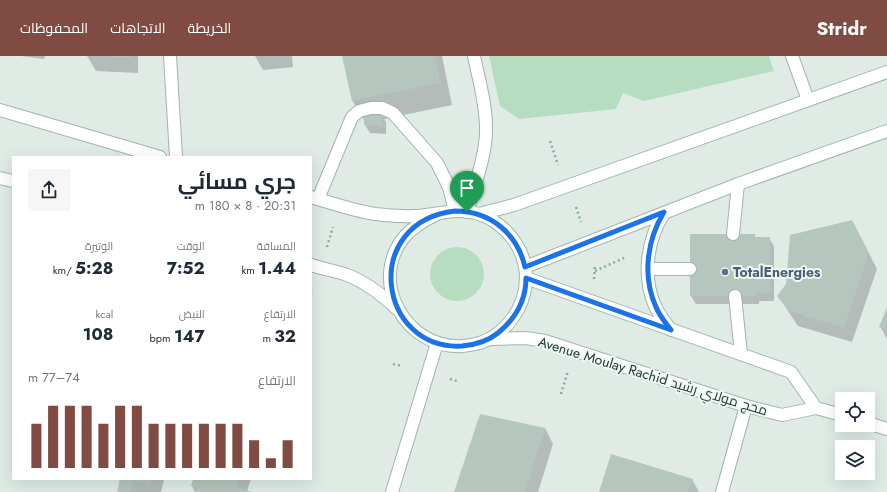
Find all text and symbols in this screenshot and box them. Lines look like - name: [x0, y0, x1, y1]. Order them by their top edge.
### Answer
- text: Stridr: [816, 15, 867, 42]
- text: المحفوظات: [20, 18, 88, 38]
- text: الاتجاهات: [110, 18, 166, 38]
- text: الخريطة: [188, 18, 231, 38]
- text: جري مسائي: [178, 165, 296, 197]
- button: share: [28, 169, 70, 211]
- pin: [450, 171, 484, 212]
- icon: arrive: [456, 177, 478, 199]
- text: 20:31 · 8 × 180 m: [195, 196, 296, 215]
- text: الوتيرة: [85, 238, 113, 254]
- text: الوقت: [177, 238, 205, 254]
- text: المسافة: [257, 238, 296, 254]
- text: 5:28: [75, 256, 113, 280]
- text: 7:52: [167, 256, 205, 280]
- text: 1.44: [258, 256, 296, 280]
- text: /km: [53, 262, 75, 278]
- text: km: [241, 262, 258, 278]
- place label: TotalEnergies: [733, 262, 821, 282]
- marker: TotalEnergies: [720, 267, 730, 277]
- text: kcal: [96, 306, 113, 322]
- text: النبض: [179, 306, 205, 322]
- text: الارتفاع: [264, 306, 296, 322]
- text: 108: [83, 322, 113, 346]
- text: 147: [174, 324, 205, 348]
- text: 32: [274, 324, 296, 348]
- text: bpm: [149, 330, 174, 346]
- text: m: [262, 330, 274, 346]
- street label: Avenue Moulay Rachid محج مولاي رشيد: [535, 332, 770, 422]
- text: 74–77 m: [28, 368, 80, 387]
- text: الارتفاع: [258, 371, 296, 390]
- map controls: [835, 392, 875, 480]
- button: locate: [835, 392, 875, 432]
- button: layers: [835, 440, 875, 480]

